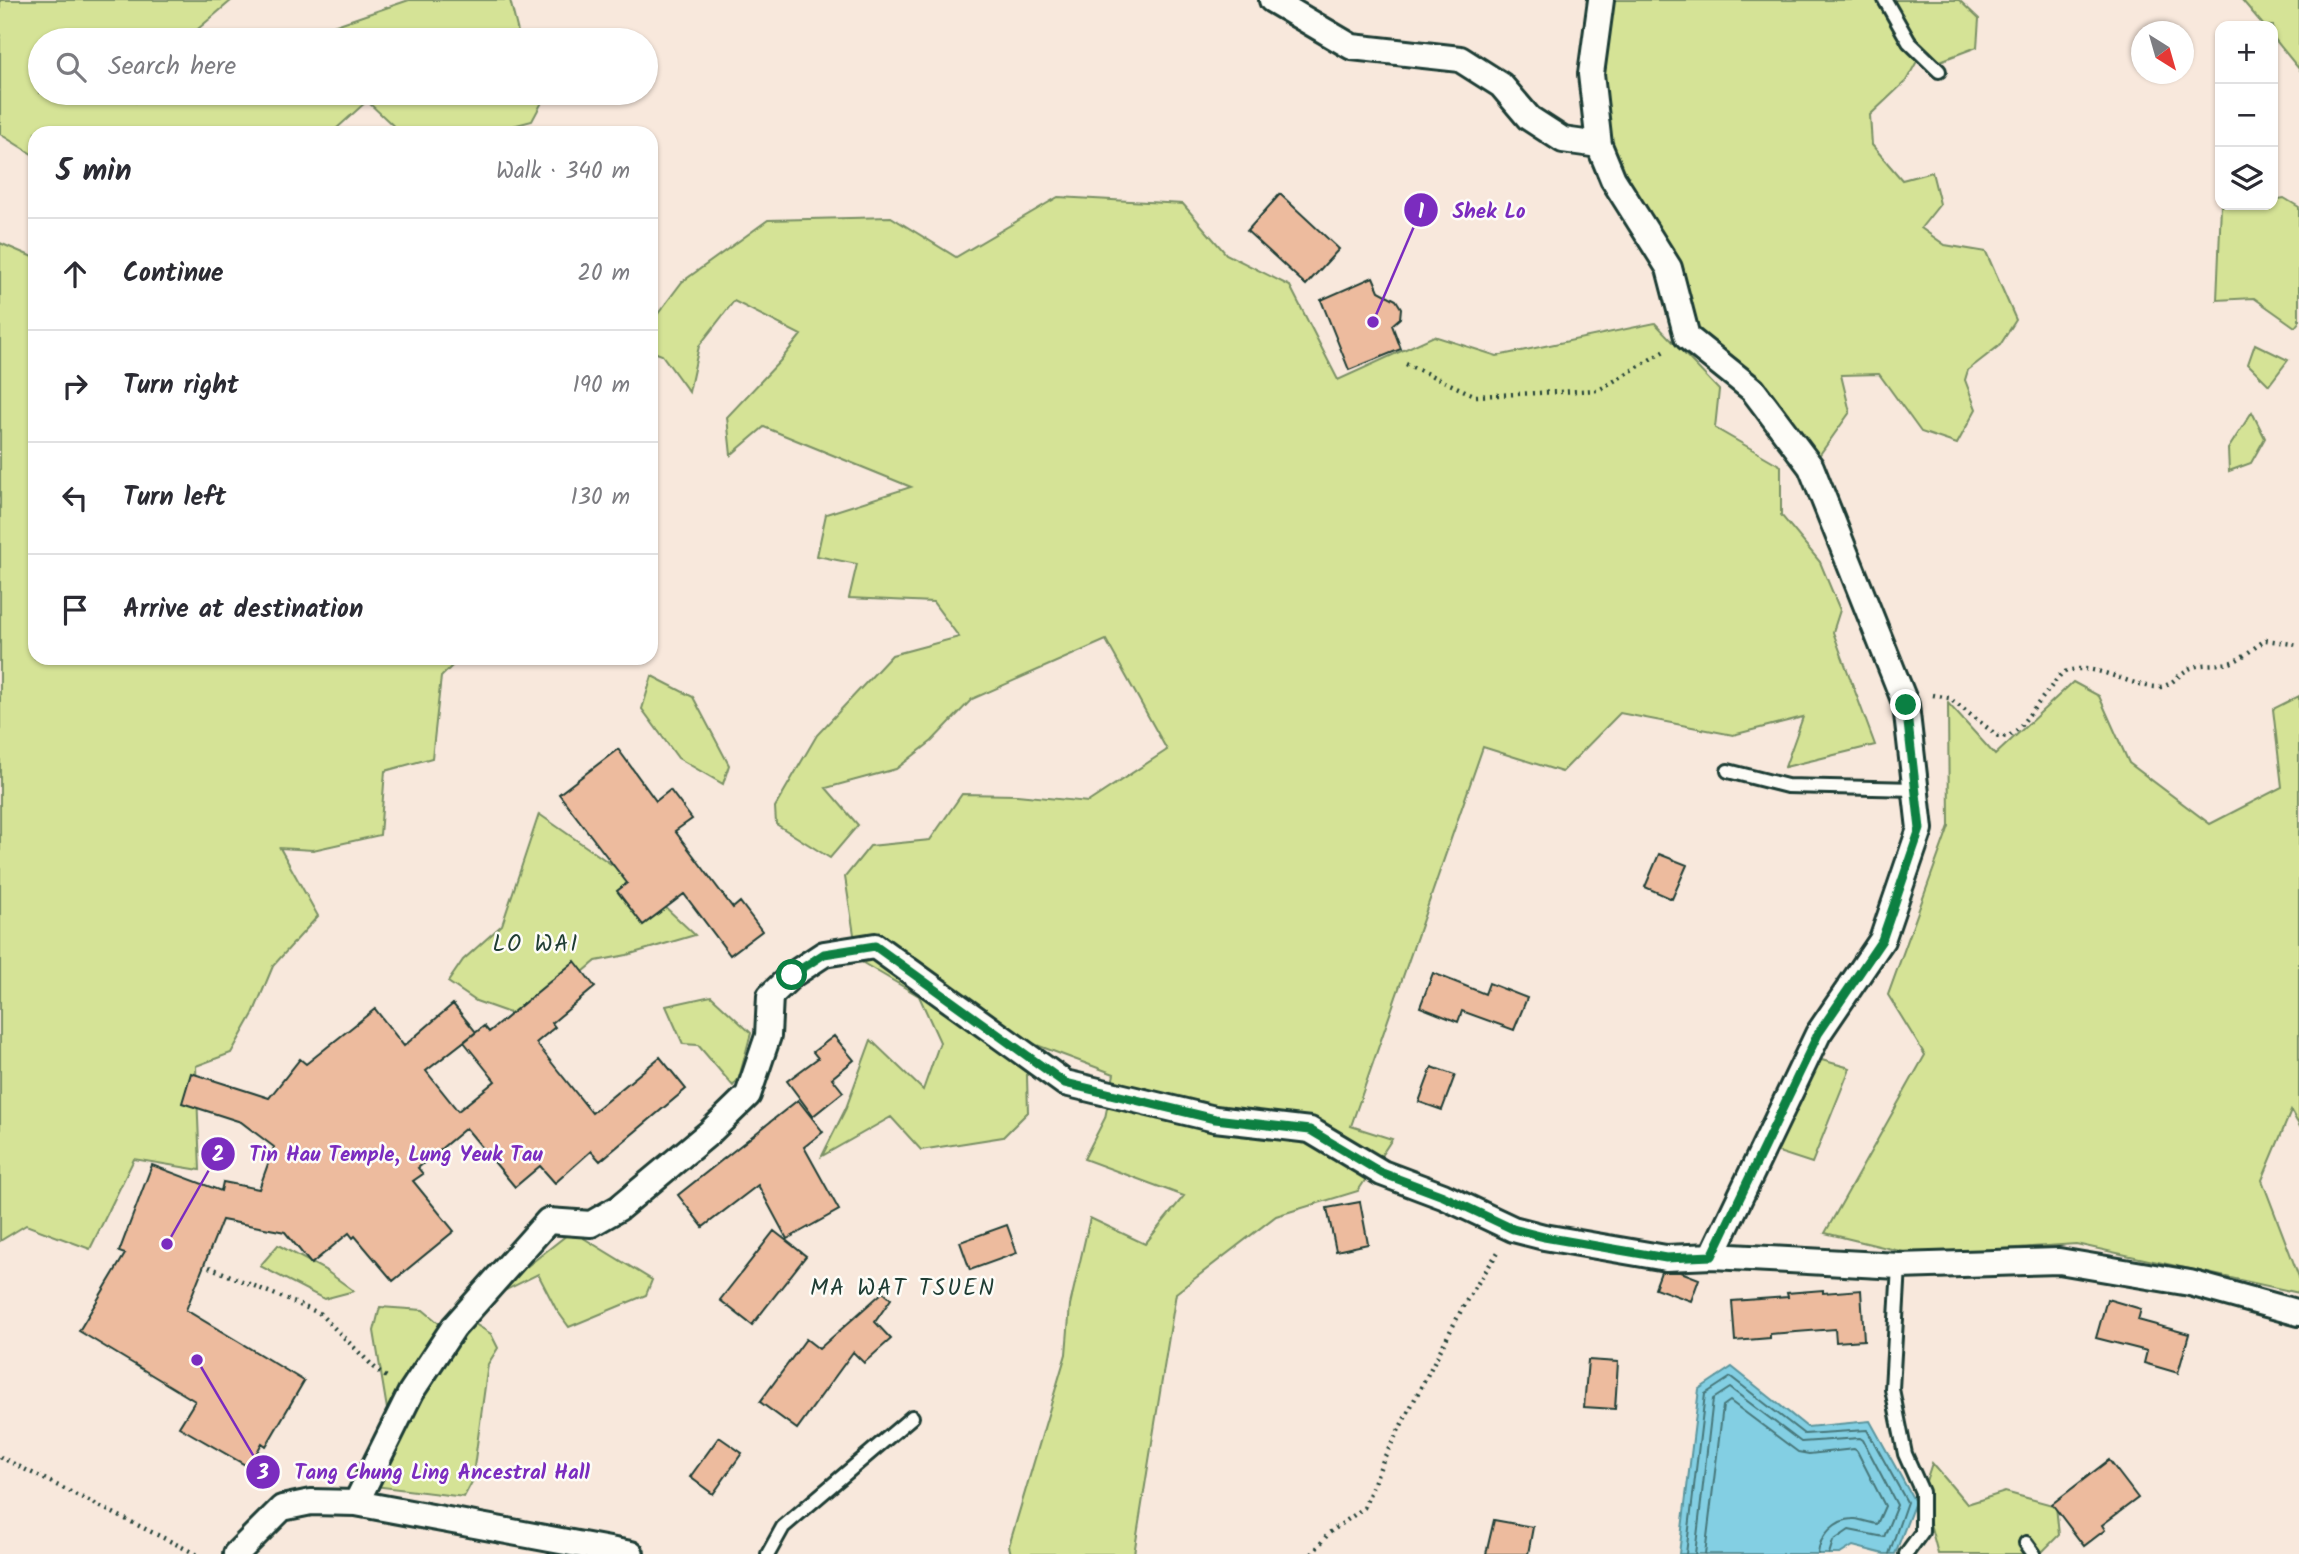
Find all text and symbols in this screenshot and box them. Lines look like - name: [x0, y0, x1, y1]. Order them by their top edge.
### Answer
- north arrow: [2131, 21, 2194, 84]
- map controls: [2215, 21, 2278, 210]
- button: +: [2215, 21, 2278, 84]
- search box: [28, 28, 658, 105]
- text: Search here: [108, 46, 236, 88]
- icon: search: [52, 48, 90, 86]
- button: −: [2215, 84, 2278, 147]
- button: layers: [2215, 147, 2278, 210]
- text: 5 min: [56, 148, 132, 196]
- text: Walk · 340 m: [496, 154, 630, 190]
- callout: Shek Lo: [1404, 189, 1540, 231]
- text: 1: [1418, 196, 1425, 229]
- text: Shek Lo: [1452, 196, 1526, 229]
- text: Continue: [123, 253, 224, 295]
- icon: ahead: [56, 255, 94, 293]
- text: 20 m: [578, 256, 630, 292]
- text: Turn right: [123, 365, 239, 407]
- icon: right: [56, 367, 94, 405]
- text: 190 m: [573, 368, 630, 404]
- text: Turn left: [123, 477, 226, 519]
- icon: left: [56, 479, 94, 517]
- text: 130 m: [571, 480, 630, 516]
- text: Arrive at destination: [123, 589, 363, 631]
- icon: arrive: [56, 591, 94, 629]
- route end: [1890, 689, 1921, 720]
- district label: LO WAI: [493, 927, 579, 963]
- route start: [776, 959, 807, 990]
- callout: Tin Hau Temple, Lung Yeuk Tau: [201, 1133, 557, 1175]
- text: 2: [212, 1139, 224, 1172]
- text: Tin Hau Temple, Lung Yeuk Tau: [249, 1139, 543, 1172]
- district label: MA WAT TSUEN: [810, 1271, 996, 1307]
- callout: Tang Chung Ling Ancestral Hall: [245, 1451, 604, 1493]
- text: 3: [256, 1457, 269, 1490]
- text: Tang Chung Ling Ancestral Hall: [294, 1457, 590, 1490]

